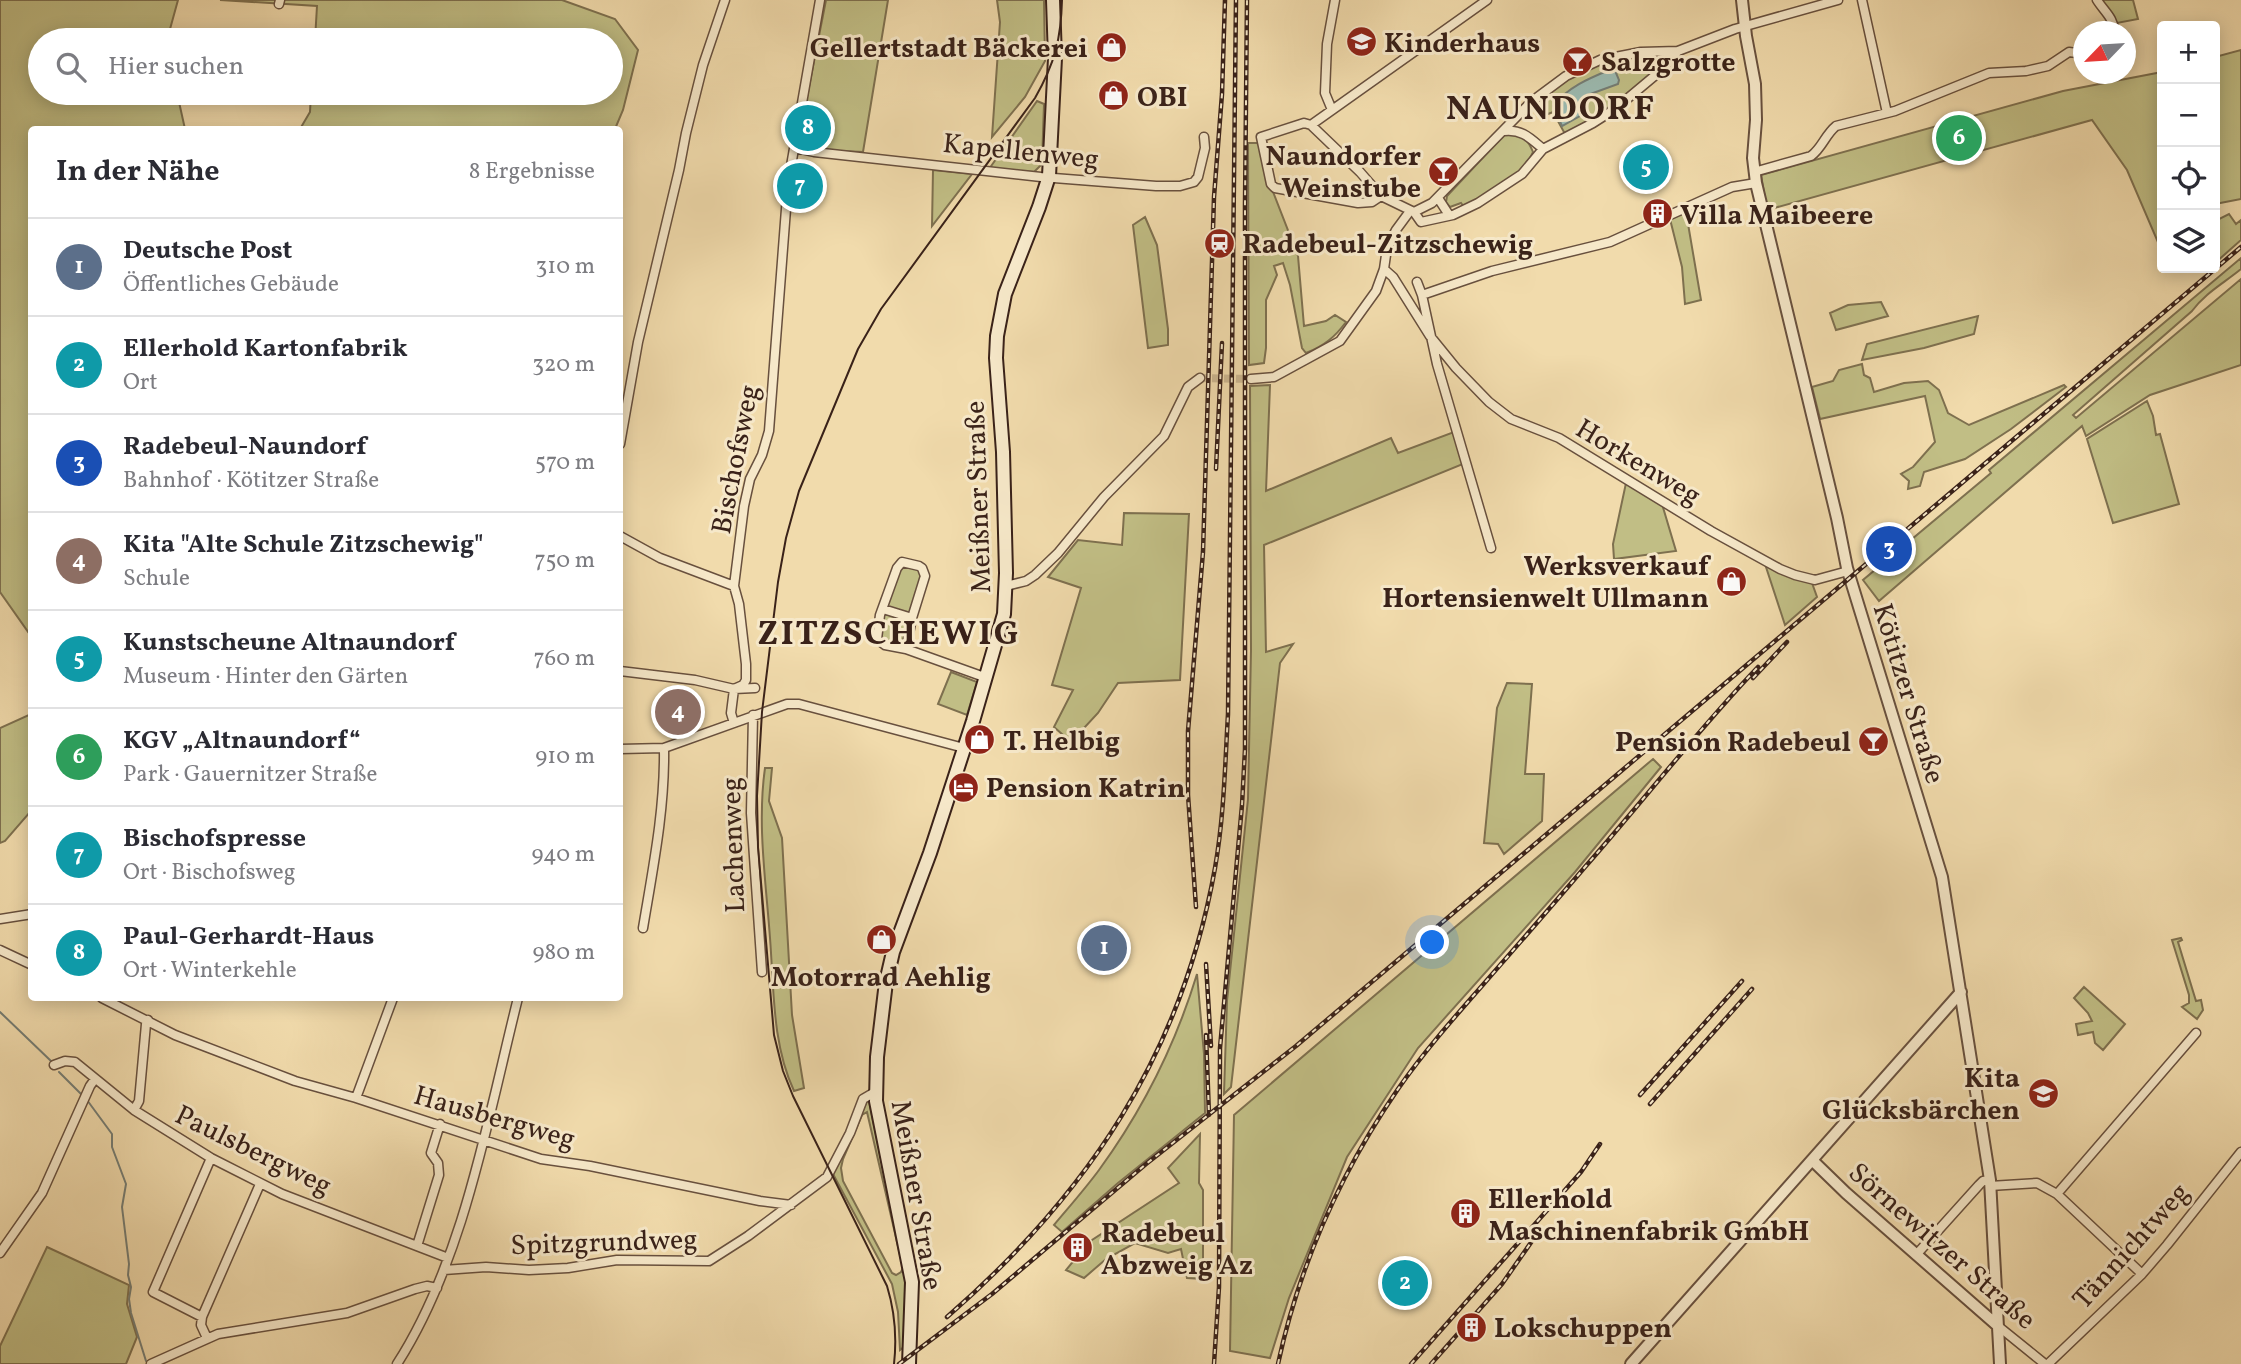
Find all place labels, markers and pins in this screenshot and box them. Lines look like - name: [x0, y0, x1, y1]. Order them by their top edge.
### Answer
- school or university icon: Kinderhaus: [1344, 25, 1378, 59]
- place label: Kinderhaus: [1384, 25, 1540, 64]
- place label: Gellertstadt Bäckerei: [810, 30, 1088, 69]
- shop icon: Gellertstadt Bäckerei: [1094, 30, 1128, 64]
- bar icon: Salzgrotte: [1561, 44, 1595, 78]
- place label: Salzgrotte: [1601, 44, 1736, 83]
- shop icon: OBI: [1097, 79, 1131, 113]
- place label: OBI: [1137, 79, 1187, 118]
- pin: 8: [785, 102, 831, 154]
- pin: 6: [1936, 112, 1982, 164]
- place label: Naundorfer Weinstube: [1266, 138, 1421, 209]
- pin: 5: [1623, 141, 1669, 193]
- bar icon: Naundorfer Weinstube: [1427, 154, 1461, 188]
- pin: 7: [777, 160, 823, 212]
- building icon: Villa Maibeere: [1640, 197, 1674, 231]
- place label: Villa Maibeere: [1680, 197, 1873, 236]
- station icon: Radebeul-Zitzschewig: [1202, 226, 1236, 260]
- place label: Radebeul-Zitzschewig: [1242, 226, 1533, 265]
- pin: 3: [1866, 523, 1912, 575]
- place label: Werksverkauf Hortensienwelt Ullmann: [1382, 548, 1711, 619]
- shop icon: Werksverkauf Hortensienwelt Ullmann: [1715, 564, 1749, 598]
- pin: 4: [655, 686, 701, 738]
- shop icon: T. Helbig: [963, 723, 997, 757]
- place label: T. Helbig: [1003, 723, 1120, 762]
- place label: Pension Radebeul: [1615, 724, 1851, 763]
- bar icon: Pension Radebeul: [1857, 724, 1891, 758]
- hotel icon: Pension Katrin: [946, 770, 980, 804]
- place label: Pension Katrin: [986, 770, 1185, 809]
- shop icon: Motorrad Aehlig: [864, 922, 898, 956]
- pin: 1: [1081, 922, 1127, 974]
- place label: Motorrad Aehlig: [771, 959, 991, 998]
- place label: Kita Glücksbärchen: [1822, 1060, 2020, 1131]
- school or university icon: Kita Glücksbärchen: [2026, 1076, 2060, 1110]
- place label: Ellerhold Maschinenfabrik GmbH: [1488, 1181, 1809, 1252]
- building icon: Ellerhold Maschinenfabrik GmbH: [1448, 1197, 1482, 1231]
- place label: Radebeul Abzweig Az: [1101, 1215, 1253, 1286]
- building icon: Radebeul Abzweig Az: [1061, 1231, 1095, 1265]
- pin: 2: [1382, 1257, 1428, 1309]
- building icon: Lokschuppen: [1454, 1310, 1488, 1344]
- place label: Lokschuppen: [1494, 1310, 1672, 1349]

